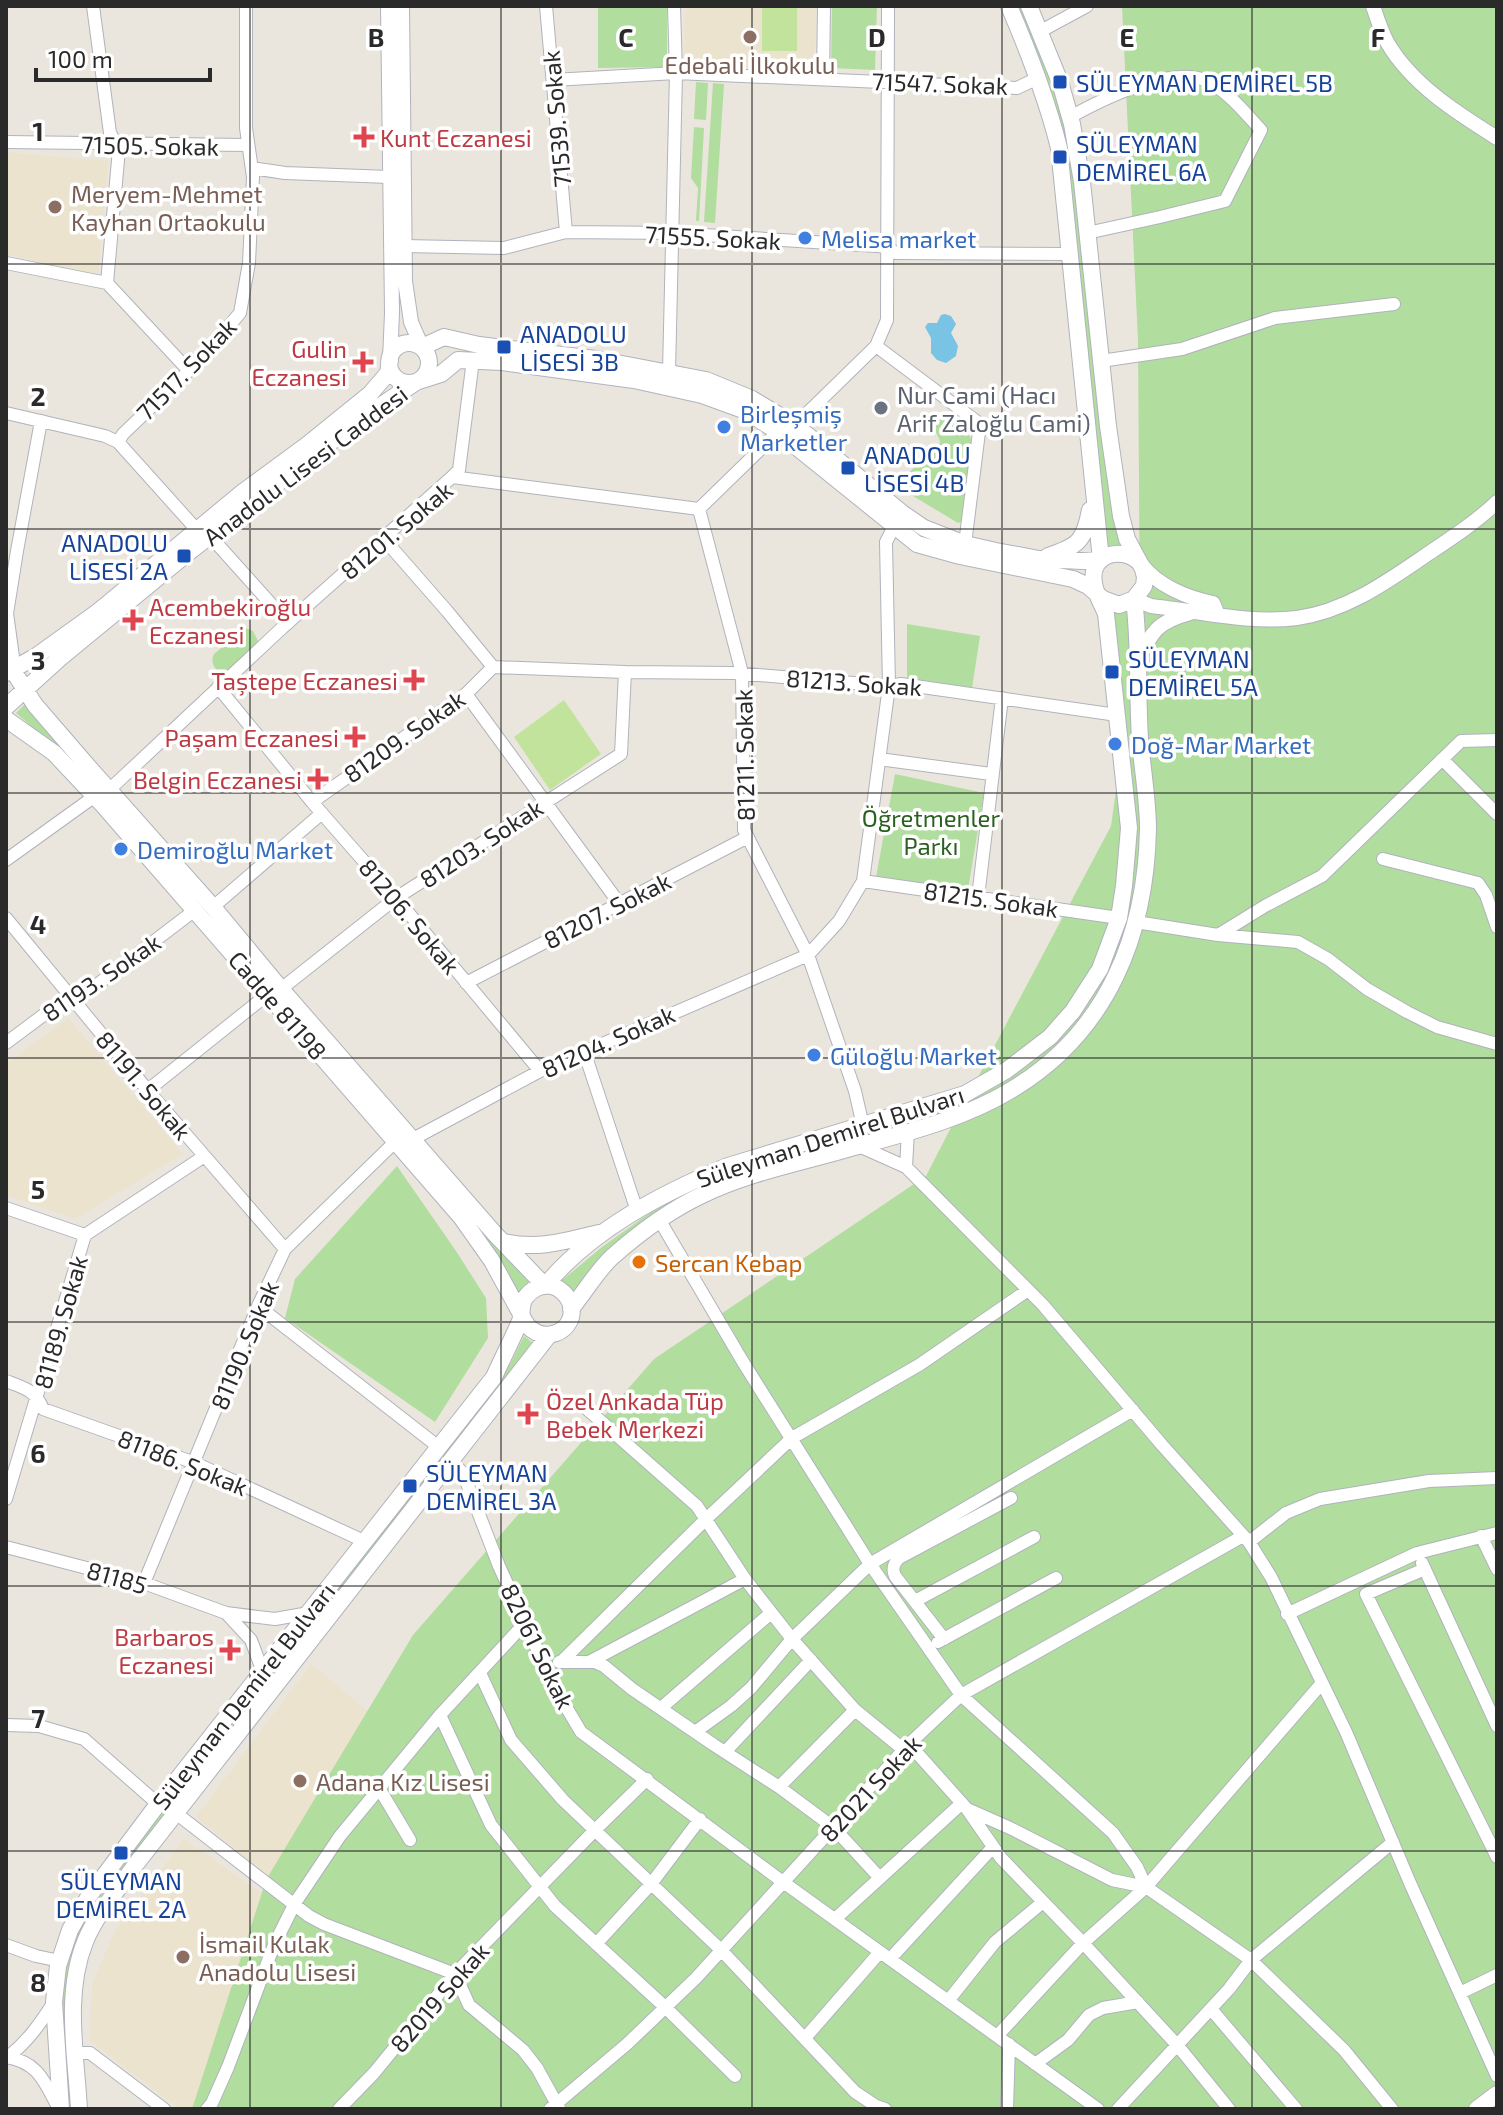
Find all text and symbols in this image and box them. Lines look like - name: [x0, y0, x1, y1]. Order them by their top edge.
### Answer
- text: B: [368, 21, 384, 52]
- text: C: [618, 21, 634, 52]
- text: D: [868, 21, 886, 52]
- text: E: [1119, 21, 1135, 52]
- text: F: [1371, 21, 1385, 52]
- marker: Edebali İlkokulu: [741, 28, 759, 46]
- scale bar: [36, 32, 210, 82]
- text: 100 m: [48, 44, 113, 73]
- street label: 71539. Sokak: [536, 49, 576, 189]
- place label: Edebali İlkokulu: [665, 50, 835, 79]
- street label: 71547. Sokak: [871, 66, 1009, 100]
- place label: SÜLEYMAN DEMİREL 5B: [1076, 68, 1333, 97]
- marker: SÜLEYMAN DEMİREL 5B: [1051, 73, 1069, 91]
- text: 1: [32, 115, 44, 146]
- place label: Kunt Eczanesi: [380, 123, 532, 152]
- marker: Kunt Eczanesi: [355, 128, 373, 146]
- street label: 71505. Sokak: [81, 129, 219, 161]
- place label: SÜLEYMAN DEMİREL 6A: [1076, 129, 1207, 186]
- marker: SÜLEYMAN DEMİREL 6A: [1051, 148, 1069, 166]
- place label: Meryem-Mehmet Kayhan Ortaokulu: [71, 179, 266, 236]
- marker: Meryem-Mehmet Kayhan Ortaokulu: [46, 198, 64, 216]
- street label: 71555. Sokak: [644, 219, 782, 255]
- place label: Melisa market: [821, 224, 976, 253]
- marker: Melisa market: [796, 229, 814, 247]
- street label: 71517. Sokak: [130, 312, 242, 426]
- place label: ANADOLU LİSESİ 3B: [520, 319, 627, 376]
- place label: Gulin Eczanesi: [251, 334, 347, 391]
- marker: ANADOLU LİSESİ 3B: [495, 338, 513, 356]
- marker: Gulin Eczanesi: [354, 353, 372, 371]
- street label: Anadolu Lisesi Caddesi: [197, 379, 413, 551]
- text: 2: [30, 380, 46, 411]
- place label: Nur Cami (Hacı Arif Zaloğlu Cami): [897, 380, 1091, 437]
- place label: Birleşmiş Marketler: [740, 399, 848, 456]
- marker: Nur Cami (Hacı Arif Zaloğlu Cami): [872, 399, 890, 417]
- marker: Birleşmiş Marketler: [715, 418, 733, 436]
- place label: ANADOLU LİSESİ 4B: [864, 440, 971, 497]
- marker: ANADOLU LİSESİ 4B: [839, 459, 857, 477]
- street label: 81201. Sokak: [334, 475, 458, 585]
- place label: ANADOLU LİSESİ 2A: [61, 528, 168, 585]
- marker: ANADOLU LİSESİ 2A: [175, 547, 193, 565]
- place label: Acembekiroğlu Eczanesi: [149, 592, 311, 649]
- marker: Acembekiroğlu Eczanesi: [124, 611, 142, 629]
- text: 3: [31, 644, 45, 675]
- place label: SÜLEYMAN DEMİREL 5A: [1128, 644, 1258, 701]
- street label: 81213. Sokak: [785, 663, 923, 701]
- marker: SÜLEYMAN DEMİREL 5A: [1103, 663, 1121, 681]
- place label: Taştepe Eczanesi: [211, 666, 398, 696]
- marker: Taştepe Eczanesi: [405, 671, 423, 689]
- street label: 81209. Sokak: [338, 684, 470, 788]
- street label: 81211. Sokak: [728, 689, 760, 821]
- place label: Paşam Eczanesi: [164, 723, 339, 753]
- marker: Paşam Eczanesi: [346, 728, 364, 746]
- place label: Doğ-Mar Market: [1131, 730, 1311, 759]
- marker: Doğ-Mar Market: [1106, 735, 1124, 753]
- place label: Belgin Eczanesi: [133, 765, 302, 794]
- marker: Belgin Eczanesi: [309, 770, 327, 788]
- street label: 81203. Sokak: [414, 792, 548, 894]
- park label: Öğretmenler Parkı: [862, 803, 1001, 860]
- place label: Demiroğlu Market: [137, 835, 333, 864]
- marker: Demiroğlu Market: [112, 840, 130, 858]
- street label: 81206. Sokak: [353, 853, 467, 979]
- street label: 81207. Sokak: [539, 866, 675, 954]
- street label: 81215. Sokak: [922, 875, 1060, 923]
- text: 4: [30, 908, 46, 939]
- street label: 81193. Sokak: [36, 927, 166, 1027]
- street label: Cadde 81198: [223, 945, 333, 1065]
- street label: 81204. Sokak: [537, 999, 679, 1083]
- street label: 81191. Sokak: [90, 1025, 198, 1145]
- place label: Güloğlu Market: [830, 1041, 997, 1070]
- marker: Güloğlu Market: [805, 1046, 823, 1064]
- street label: Süleyman Demirel Bulvarı: [693, 1079, 967, 1193]
- text: 5: [31, 1173, 45, 1204]
- place label: Sercan Kebap: [655, 1248, 802, 1277]
- street label: 81189. Sokak: [27, 1252, 93, 1392]
- marker: Sercan Kebap: [630, 1253, 648, 1271]
- street label: 81190. Sokak: [204, 1276, 284, 1414]
- place label: Özel Ankada Tüp Bebek Merkezi: [546, 1386, 724, 1443]
- marker: Özel Ankada Tüp Bebek Merkezi: [517, 1403, 539, 1425]
- street label: 81186. Sokak: [114, 1423, 252, 1501]
- text: 6: [30, 1437, 46, 1468]
- place label: SÜLEYMAN DEMİREL 3A: [426, 1458, 556, 1515]
- marker: SÜLEYMAN DEMİREL 3A: [401, 1477, 419, 1495]
- street label: 81185: [84, 1555, 150, 1599]
- street label: Süleyman Demirel Bulvarı: [145, 1577, 341, 1815]
- street label: 82061 Sokak: [495, 1579, 581, 1713]
- place label: Barbaros Eczanesi: [114, 1622, 214, 1679]
- marker: Barbaros Eczanesi: [221, 1641, 239, 1659]
- text: 7: [31, 1702, 45, 1733]
- street label: 82021 Sokak: [813, 1729, 927, 1847]
- place label: Adana Kız Lisesi: [316, 1767, 490, 1796]
- marker: Adana Kız Lisesi: [291, 1772, 309, 1790]
- marker: SÜLEYMAN DEMİREL 2A: [112, 1844, 130, 1862]
- place label: SÜLEYMAN DEMİREL 2A: [56, 1866, 186, 1923]
- place label: İsmail Kulak Anadolu Lisesi: [199, 1929, 356, 1986]
- street label: 82019 Sokak: [383, 1936, 495, 2058]
- marker: İsmail Kulak Anadolu Lisesi: [174, 1948, 192, 1966]
- text: 8: [30, 1966, 46, 1997]

